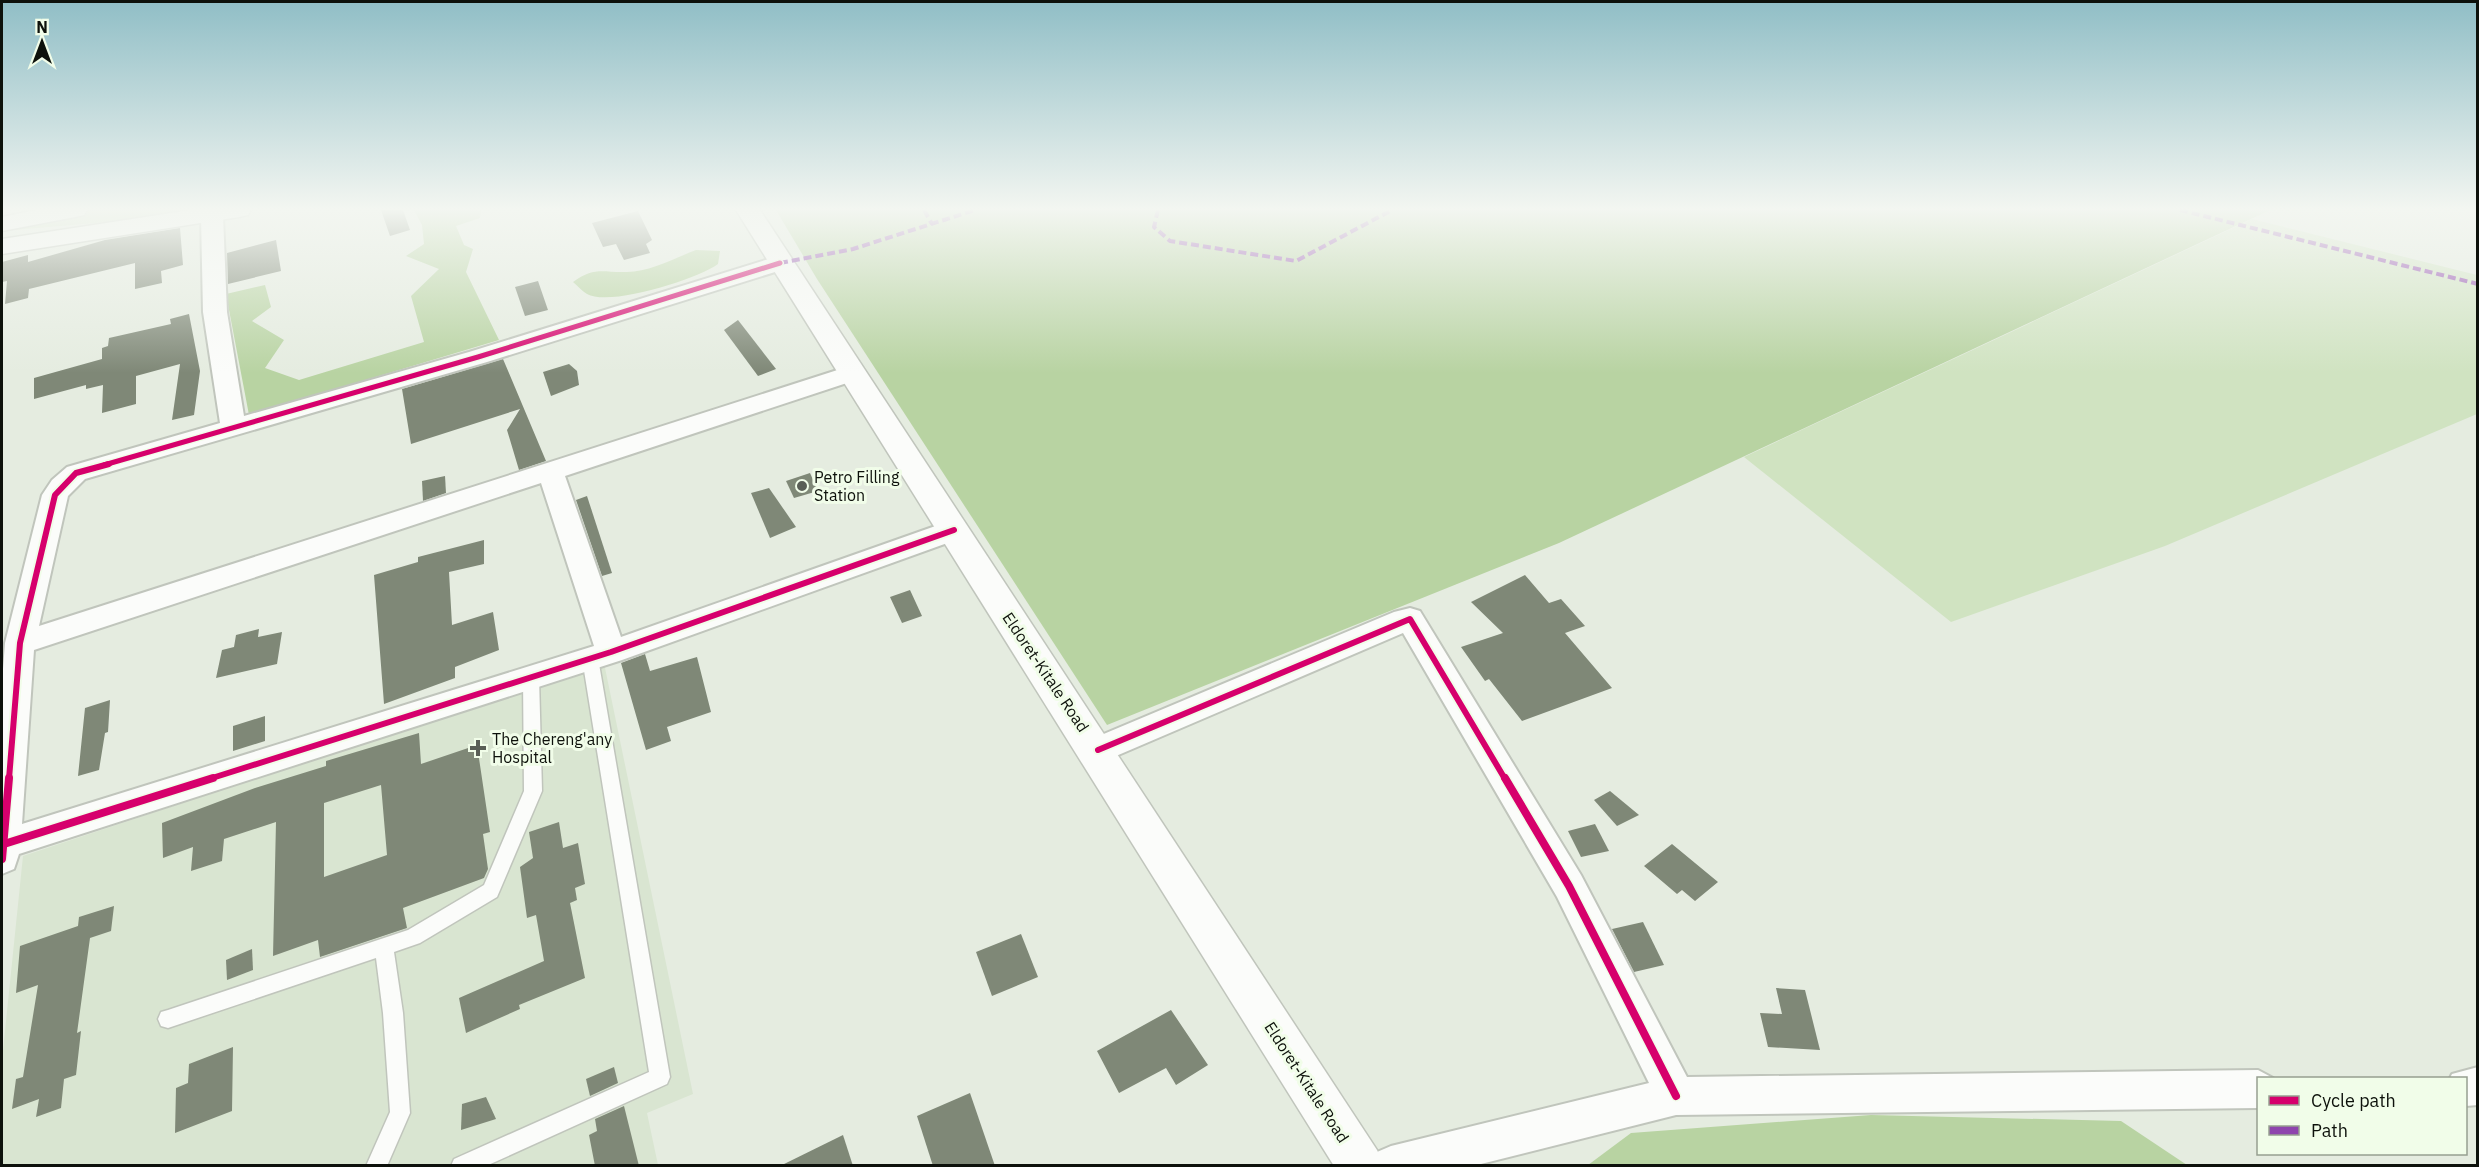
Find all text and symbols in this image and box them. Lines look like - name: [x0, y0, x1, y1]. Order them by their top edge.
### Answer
- north arrow: [12, 12, 72, 72]
- text: N: [36, 17, 48, 37]
- place label: Petro Filling Station: [814, 467, 900, 505]
- marker: Petro Filling Station: [795, 479, 809, 493]
- street label: Eldoret-Kitale Road: [999, 608, 1093, 736]
- place label: The Chereng'any Hospital: [492, 729, 612, 767]
- marker: The Chereng'any Hospital: [469, 739, 487, 757]
- street label: Eldoret-Kitale Road: [1260, 1018, 1354, 1146]
- legend: [2257, 1077, 2467, 1155]
- text: Cycle path: [2311, 1089, 2396, 1112]
- text: Path: [2311, 1119, 2348, 1142]

